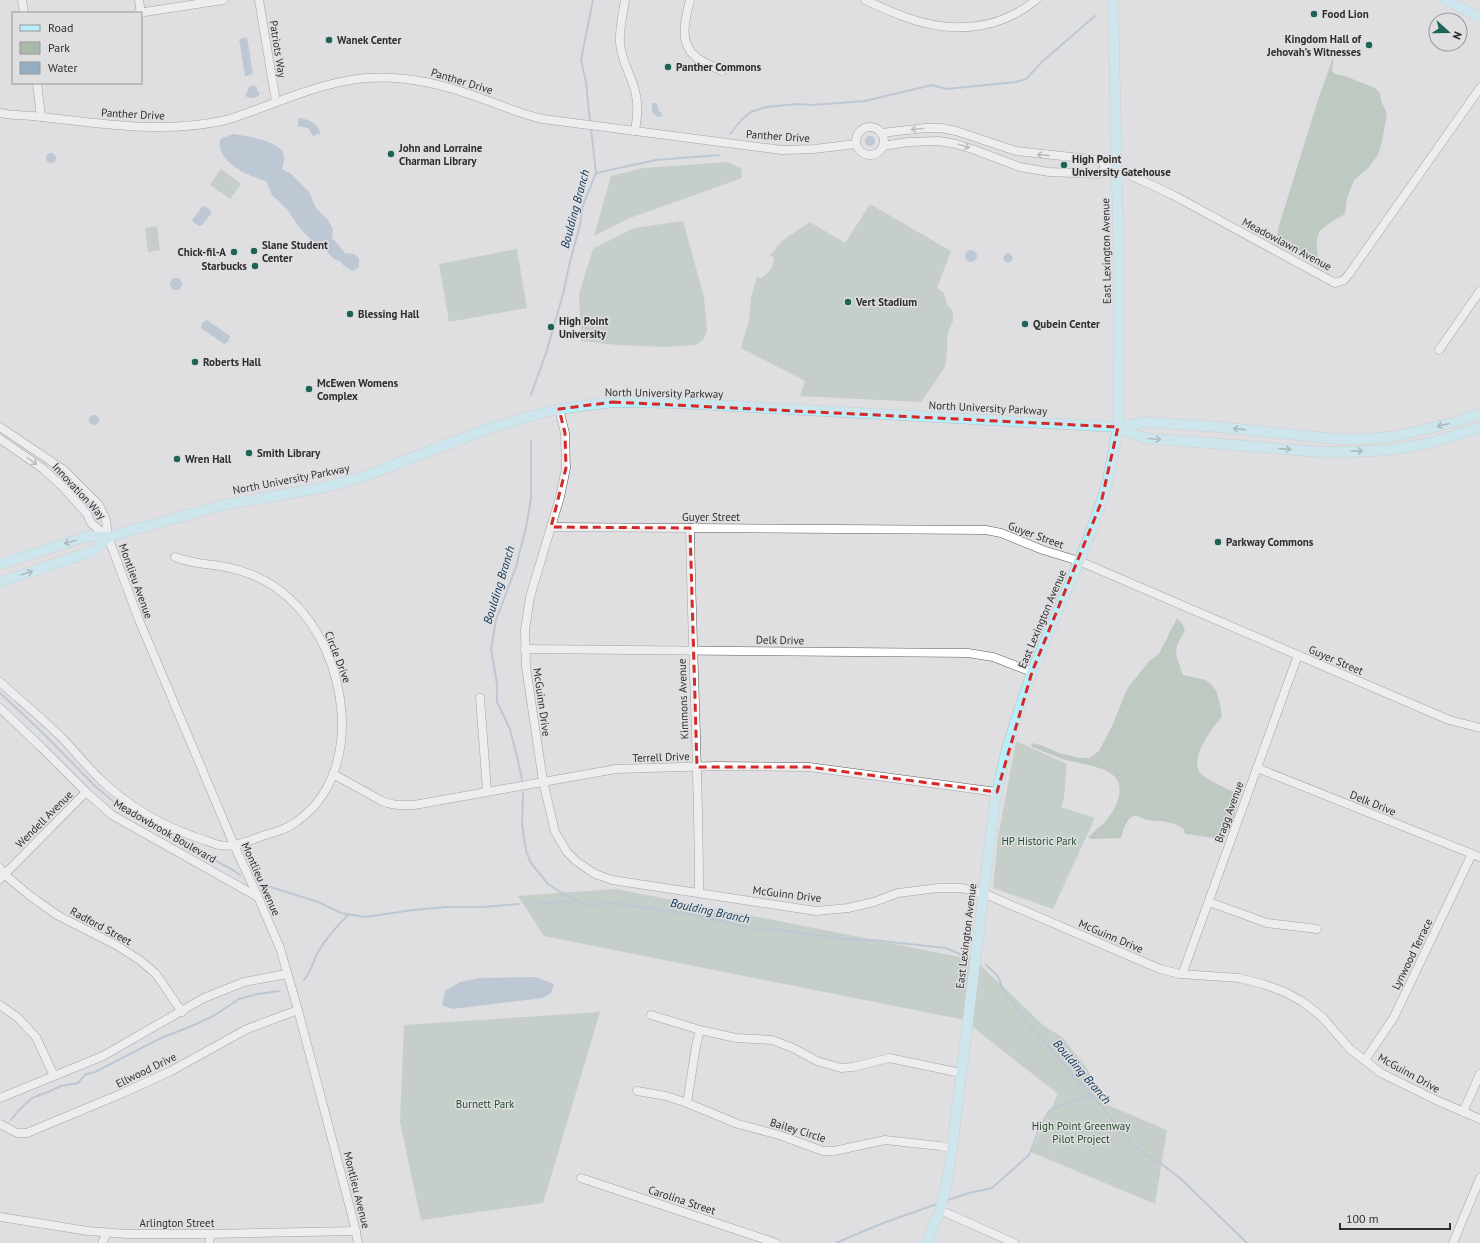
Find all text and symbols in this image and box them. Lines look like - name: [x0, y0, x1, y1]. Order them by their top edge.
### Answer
- place label: Food Lion: [1322, 7, 1369, 21]
- marker: Food Lion: [1309, 9, 1319, 19]
- legend: [12, 12, 142, 84]
- north arrow: [1428, 12, 1468, 52]
- street label: Patriots Way: [267, 19, 290, 80]
- text: Road: [48, 20, 73, 35]
- text: N: [1450, 30, 1465, 41]
- place label: Kingdom Hall of Jehovah’s Witnesses: [1266, 32, 1362, 59]
- place label: Wanek Center: [337, 33, 401, 47]
- marker: Wanek Center: [324, 35, 334, 45]
- text: Park: [48, 40, 70, 55]
- marker: Kingdom Hall of Jehovah’s Witnesses: [1364, 40, 1374, 50]
- text: Water: [48, 60, 78, 75]
- place label: Panther Commons: [676, 60, 762, 74]
- marker: Panther Commons: [663, 62, 673, 72]
- street label: Panther Drive: [429, 65, 495, 97]
- street label: Panther Drive: [101, 105, 166, 123]
- one-way arrow: [911, 125, 924, 132]
- street label: Panther Drive: [746, 127, 811, 145]
- place label: John and Lorraine Charman Library: [398, 141, 483, 168]
- one-way arrow: [957, 143, 970, 150]
- marker: John and Lorraine Charman Library: [386, 149, 396, 159]
- one-way arrow: [1037, 151, 1050, 158]
- place label: High Point University Gatehouse: [1072, 152, 1171, 179]
- marker: High Point University Gatehouse: [1059, 160, 1069, 170]
- water label: Boulding Branch: [557, 168, 592, 250]
- street label: East Lexington Avenue: [1098, 197, 1114, 304]
- street label: Meadowlawn Avenue: [1240, 215, 1334, 274]
- place label: Slane Student Center: [262, 238, 328, 265]
- place label: Chick-fil-A: [178, 245, 226, 259]
- marker: Slane Student Center: [249, 246, 259, 256]
- marker: Chick-fil-A: [229, 247, 239, 257]
- place label: Starbucks: [201, 259, 247, 273]
- marker: Starbucks: [250, 261, 260, 271]
- place label: Vert Stadium: [855, 295, 917, 309]
- marker: Vert Stadium: [843, 297, 853, 307]
- place label: Blessing Hall: [358, 307, 420, 321]
- marker: Blessing Hall: [345, 309, 355, 319]
- place label: High Point University: [559, 314, 609, 341]
- place label: Qubein Center: [1033, 317, 1100, 331]
- marker: Qubein Center: [1020, 319, 1030, 329]
- marker: High Point University: [546, 322, 556, 332]
- place label: Roberts Hall: [203, 355, 262, 369]
- marker: Roberts Hall: [190, 357, 200, 367]
- place label: McEwen Womens Complex: [317, 376, 398, 403]
- marker: McEwen Womens Complex: [304, 384, 314, 394]
- street label: North University Parkway: [605, 385, 724, 401]
- street label: North University Parkway: [928, 398, 1048, 418]
- one-way arrow: [1437, 422, 1450, 429]
- one-way arrow: [1233, 425, 1246, 433]
- one-way arrow: [1148, 435, 1161, 442]
- one-way arrow: [1278, 445, 1291, 452]
- place label: Smith Library: [257, 446, 321, 460]
- marker: Smith Library: [244, 448, 254, 458]
- one-way arrow: [1350, 448, 1363, 455]
- place label: Wren Hall: [185, 452, 232, 466]
- marker: Wren Hall: [172, 454, 182, 464]
- one-way arrow: [26, 457, 37, 465]
- street label: Innovation Way: [49, 460, 109, 523]
- street label: North University Parkway: [231, 461, 351, 497]
- street label: Guyer Street: [682, 510, 740, 524]
- street label: Guyer Street: [1006, 518, 1066, 552]
- place label: Parkway Commons: [1226, 535, 1314, 549]
- marker: Parkway Commons: [1213, 537, 1223, 547]
- one-way arrow: [63, 539, 76, 546]
- street label: Montlieu Avenue: [116, 542, 156, 621]
- water label: Boulding Branch: [480, 544, 518, 626]
- street label: East Lexington Avenue: [1015, 567, 1069, 671]
- one-way arrow: [21, 569, 34, 576]
- street label: Circle Drive: [322, 629, 354, 685]
- street label: Delk Drive: [756, 633, 805, 647]
- street label: Guyer Street: [1307, 642, 1366, 678]
- street label: Kimmons Avenue: [675, 658, 691, 740]
- street label: McGuinn Drive: [530, 667, 554, 737]
- street label: Terrell Drive: [632, 749, 690, 765]
- street label: Bragg Avenue: [1211, 779, 1247, 845]
- street label: Wendell Avenue: [12, 787, 76, 851]
- street label: Delk Drive: [1348, 787, 1398, 819]
- street label: Meadowbrook Boulevard: [111, 796, 219, 866]
- park label: HP Historic Park: [1001, 834, 1077, 848]
- street label: Montlieu Avenue: [239, 840, 284, 918]
- street label: East Lexington Avenue: [953, 882, 979, 989]
- street label: McGuinn Drive: [752, 883, 822, 905]
- water label: Boulding Branch: [669, 895, 751, 926]
- street label: Radford Street: [68, 904, 134, 948]
- street label: McGuinn Drive: [1077, 916, 1146, 956]
- street label: Lynwood Terrace: [1389, 916, 1435, 992]
- water label: Boulding Branch: [1050, 1036, 1115, 1107]
- street label: Ellwood Drive: [113, 1049, 179, 1091]
- street label: McGuinn Drive: [1375, 1050, 1443, 1096]
- park label: Burnett Park: [456, 1097, 515, 1111]
- street label: Bailey Circle: [768, 1115, 828, 1145]
- park label: High Point Greenway Pilot Project: [1032, 1119, 1131, 1146]
- street label: Montlieu Avenue: [341, 1150, 373, 1230]
- street label: Carolina Street: [647, 1183, 718, 1218]
- scale bar: [1340, 1205, 1450, 1231]
- text: 100 m: [1346, 1211, 1379, 1226]
- street label: Arlington Street: [140, 1216, 215, 1230]

